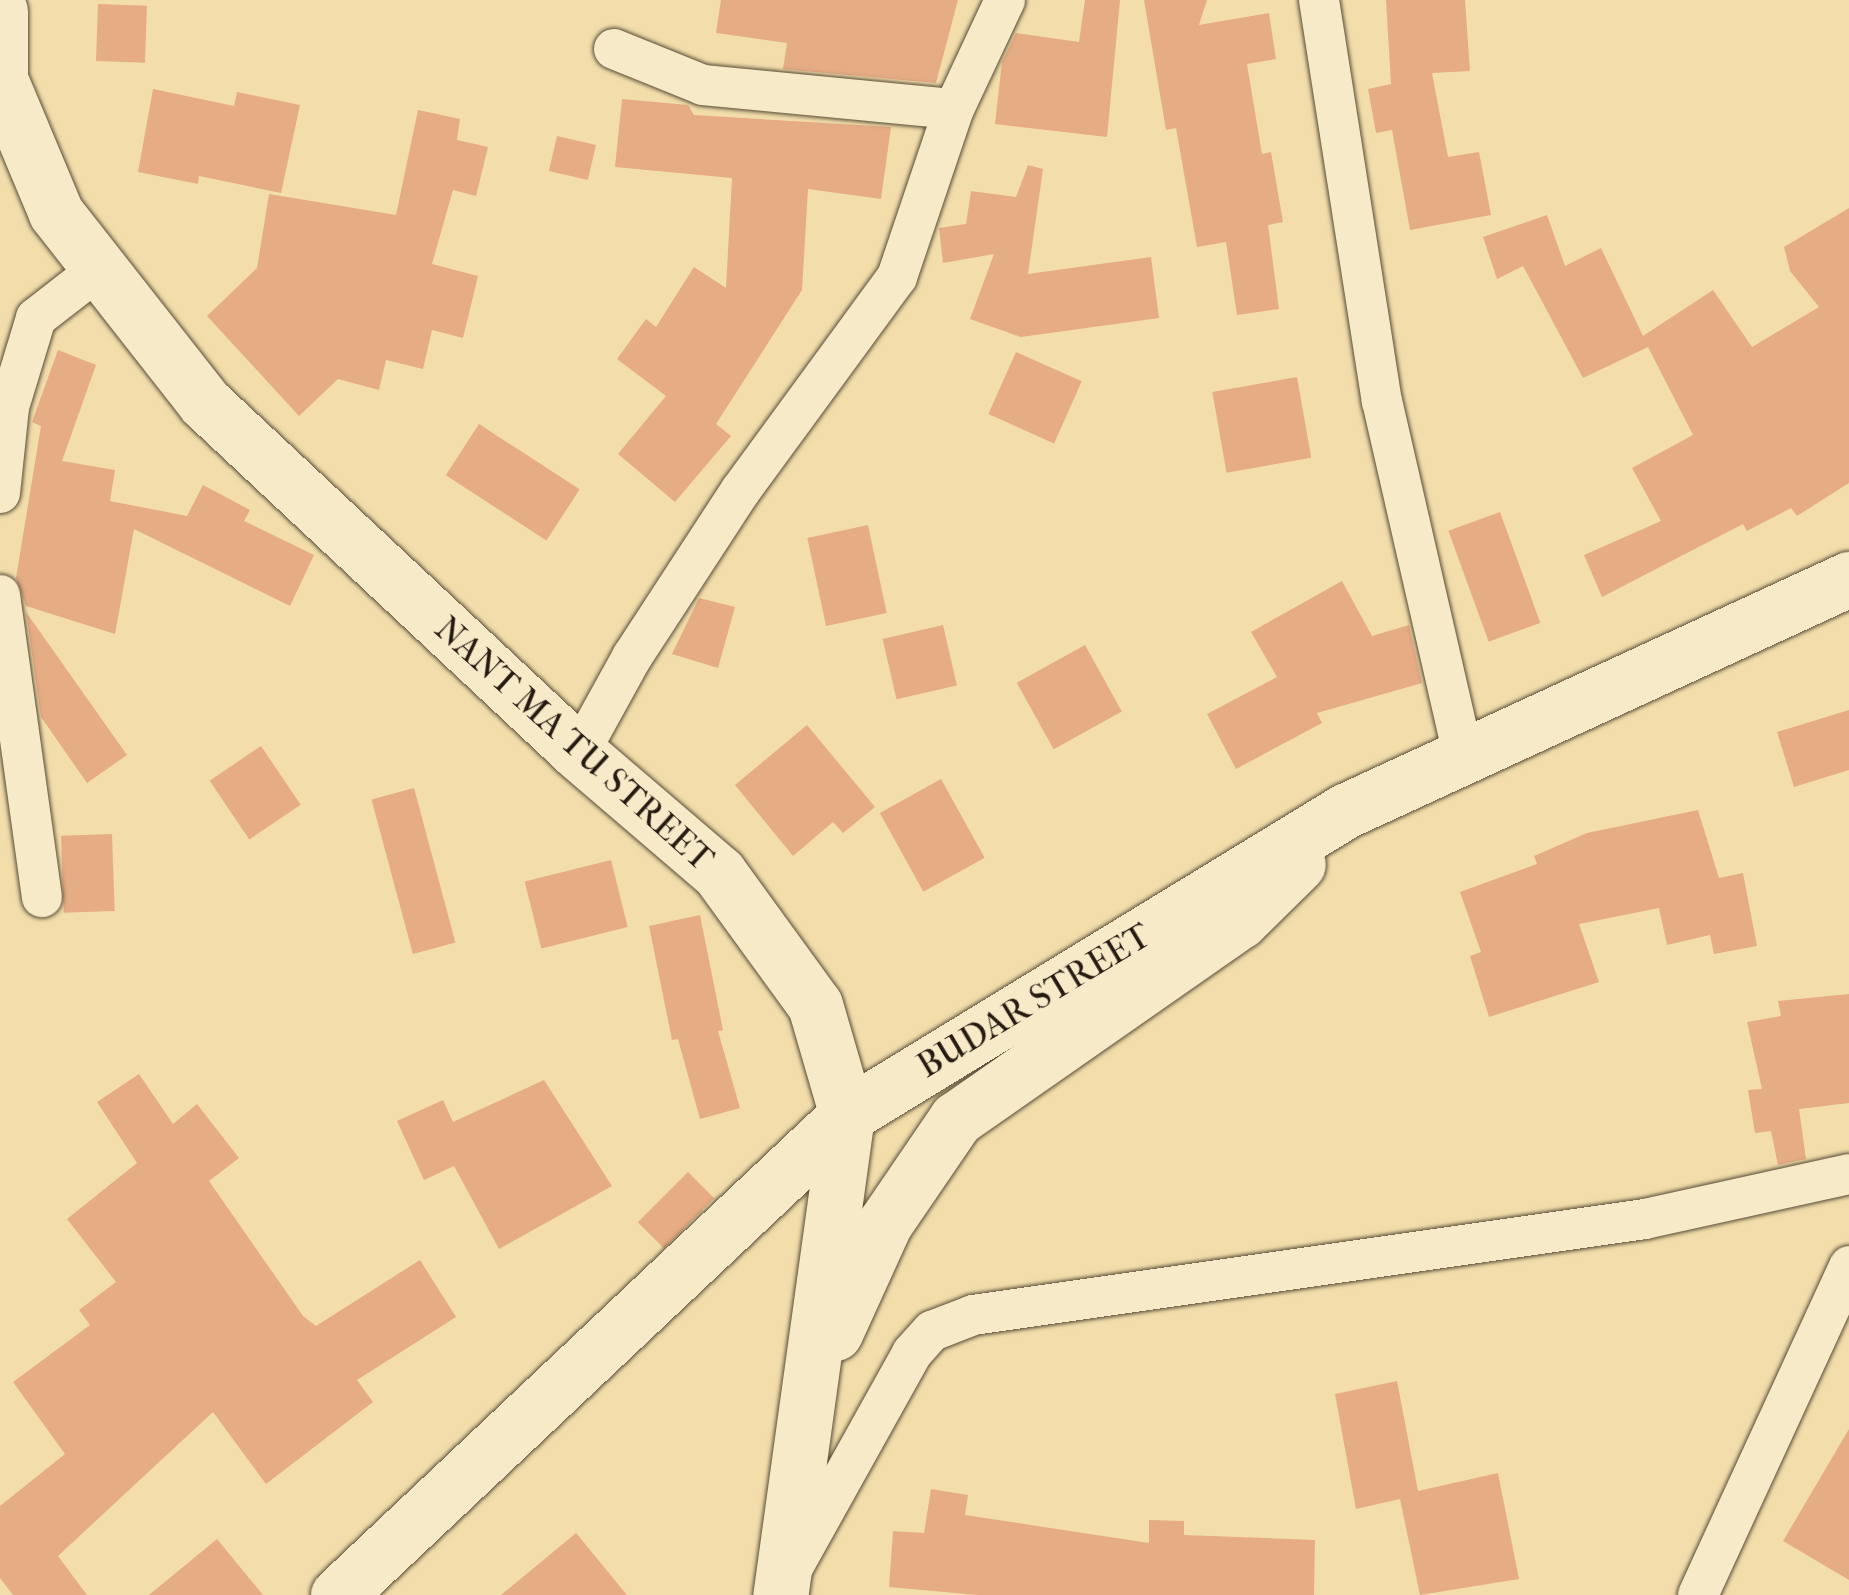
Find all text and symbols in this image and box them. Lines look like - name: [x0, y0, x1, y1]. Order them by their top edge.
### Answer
- street label: NANT MA TU STREET: [426, 608, 722, 880]
- street label: BUDAR STREET: [910, 915, 1158, 1087]

